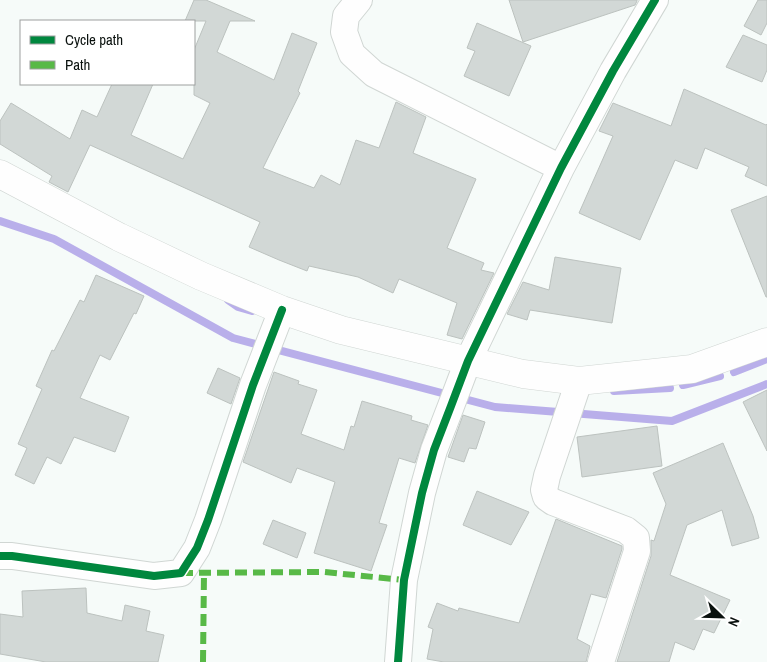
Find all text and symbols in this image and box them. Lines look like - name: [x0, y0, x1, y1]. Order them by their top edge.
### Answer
- legend: [20, 20, 195, 85]
- text: Cycle path: [65, 29, 123, 50]
- text: Path: [65, 54, 90, 75]
- north arrow: [697, 592, 747, 642]
- text: N: [724, 615, 744, 629]

